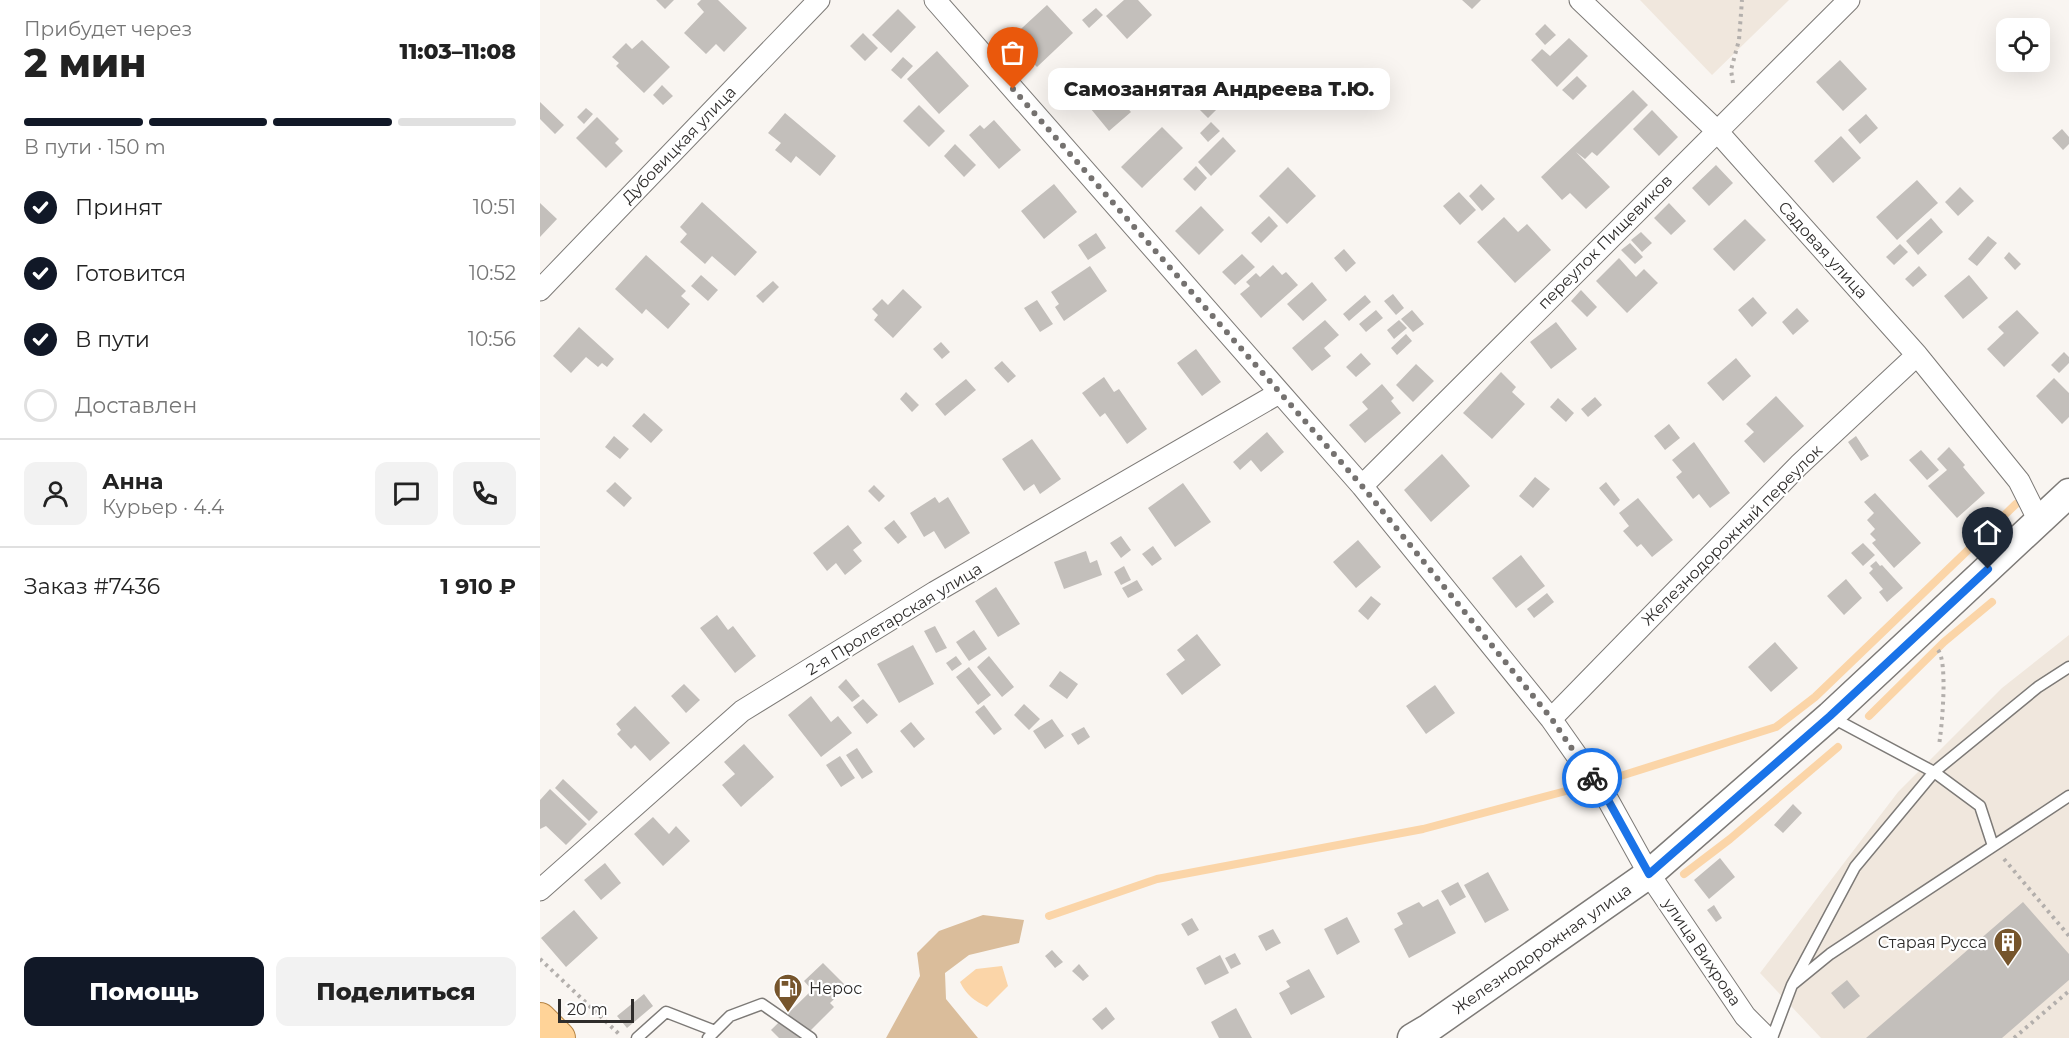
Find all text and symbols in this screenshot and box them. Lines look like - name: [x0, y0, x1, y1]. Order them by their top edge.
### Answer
- text: Прибудет через: [24, 17, 192, 41]
- map controls: [1996, 18, 2050, 72]
- button: locate: [1996, 18, 2050, 72]
- pin: [987, 27, 1038, 89]
- icon: bag: [996, 36, 1029, 69]
- text: 11:03–11:08: [400, 38, 516, 65]
- text: 2 мин: [24, 39, 146, 87]
- callout: Самозанятая Андреева Т.Ю.: [1049, 68, 1391, 110]
- text: Самозанятая Андреева Т.Ю.: [1064, 77, 1374, 101]
- street label: Дубовицкая улица: [618, 82, 740, 208]
- text: В пути · 150 m: [24, 135, 166, 159]
- street label: переулок Пищевиков: [1534, 171, 1676, 313]
- icon: check: [24, 191, 57, 224]
- text: Принят: [75, 194, 162, 221]
- text: 10:51: [473, 195, 516, 219]
- street label: Садовая улица: [1774, 198, 1872, 302]
- icon: check: [24, 257, 57, 290]
- text: Готовится: [75, 260, 186, 287]
- text: 10:52: [469, 261, 516, 285]
- icon: check: [24, 323, 57, 356]
- text: В пути: [75, 326, 150, 353]
- text: 10:56: [468, 327, 516, 351]
- text: Доставлен: [75, 392, 197, 419]
- street label: Железнодорожный переулок: [1638, 440, 1827, 629]
- button: person: [24, 462, 87, 525]
- button: chat: [375, 462, 438, 525]
- button: phone: [453, 462, 516, 525]
- text: Анна: [102, 468, 163, 495]
- text: Курьер · 4.4: [102, 495, 224, 519]
- pin: [1962, 507, 2013, 569]
- icon: home: [1971, 516, 2004, 549]
- street label: 2-я Пролетарская улица: [803, 559, 985, 679]
- text: Заказ #7436: [24, 573, 160, 600]
- text: 1 910 ₽: [440, 573, 516, 600]
- courier: [1562, 748, 1622, 808]
- icon: bike: [1576, 762, 1609, 795]
- street label: Железнодорожная улица: [1449, 880, 1635, 1018]
- street label: улица Вихрова: [1658, 894, 1745, 1009]
- building icon: Старая Русса: [1992, 926, 2024, 968]
- place label: Старая Русса: [1878, 933, 1987, 952]
- button: Помощь: [24, 957, 264, 1026]
- button: Поделиться: [276, 957, 516, 1026]
- fuel station icon: Нерос: [772, 972, 804, 1014]
- place label: Нерос: [809, 979, 862, 998]
- scale bar: [558, 996, 634, 1024]
- text: 20 m: [567, 1000, 608, 1019]

